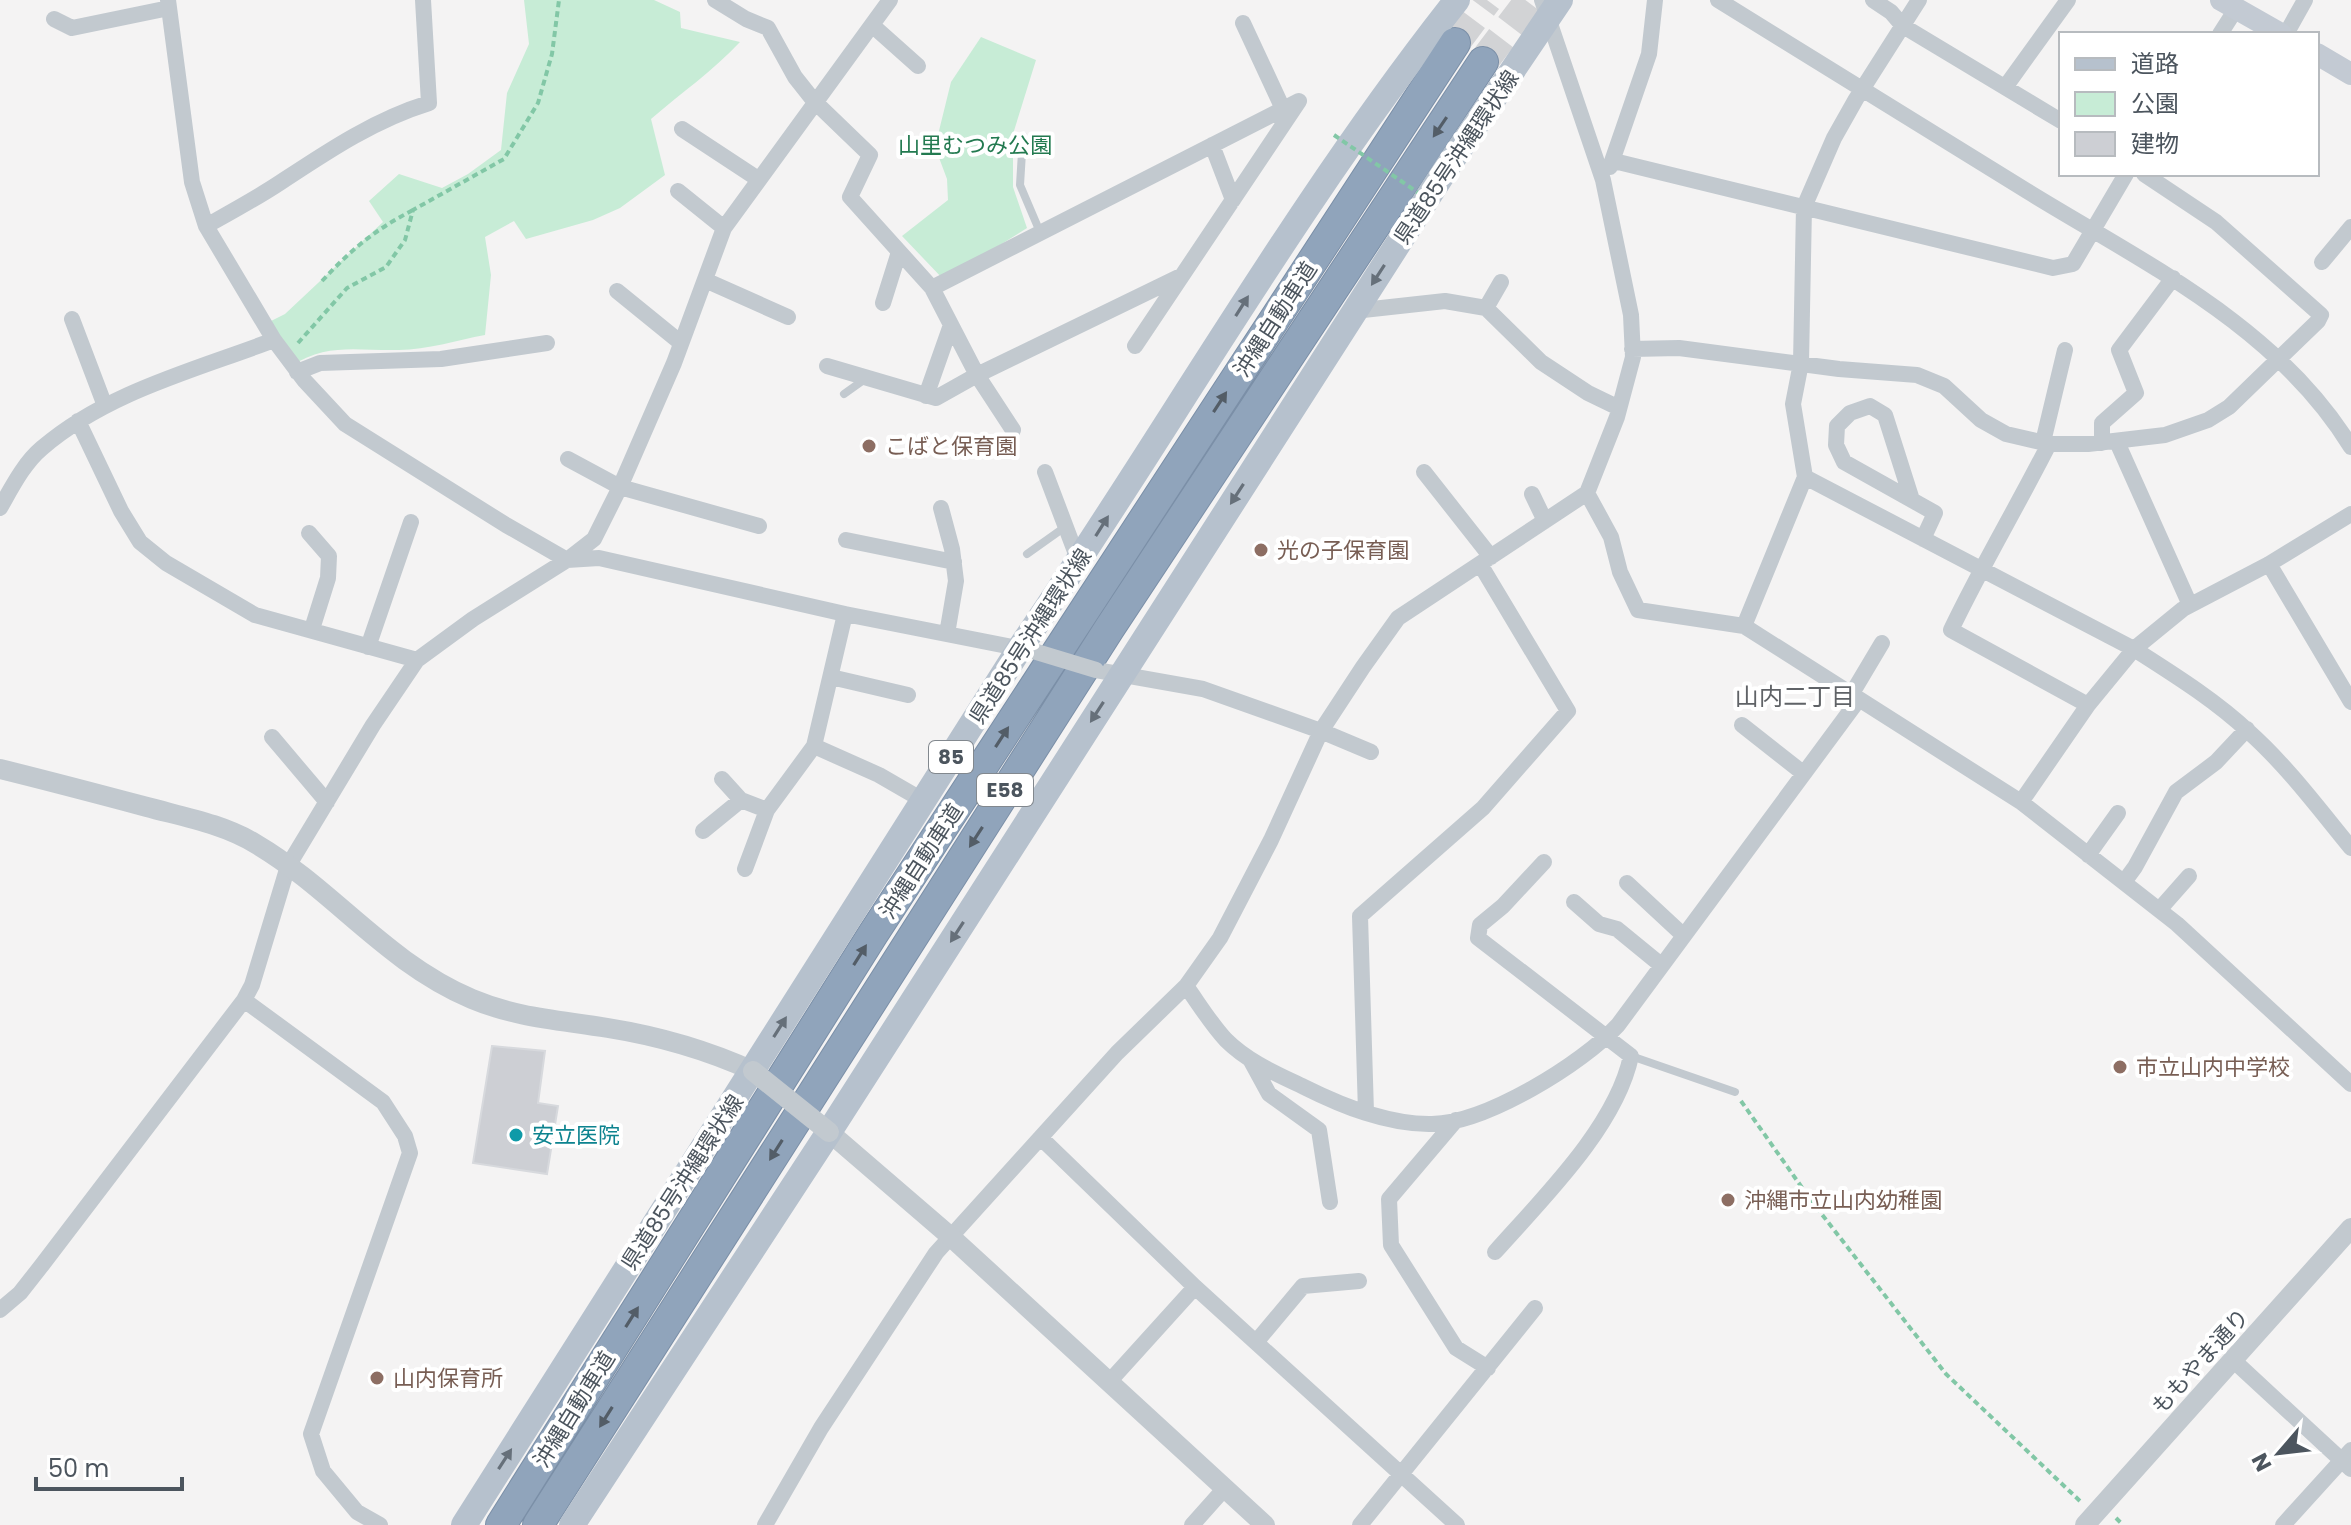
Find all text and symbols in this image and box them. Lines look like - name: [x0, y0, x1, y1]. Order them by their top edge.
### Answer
- legend: [2059, 32, 2319, 176]
- text: 道路: [2131, 47, 2179, 80]
- street label: 県道85号沖縄環状線: [1387, 64, 1526, 250]
- text: 公園: [2131, 87, 2179, 120]
- one-way arrow: [1433, 117, 1448, 138]
- text: 建物: [2131, 127, 2179, 160]
- park label: 山里むつみ公園: [898, 130, 1052, 161]
- street label: 沖縄自動車道: [1226, 255, 1324, 383]
- one-way arrow: [1371, 264, 1385, 286]
- one-way arrow: [1234, 295, 1248, 317]
- one-way arrow: [1213, 391, 1228, 412]
- place label: こばと保育園: [885, 431, 1017, 462]
- marker: こばと保育園: [860, 437, 878, 455]
- one-way arrow: [1230, 483, 1245, 504]
- one-way arrow: [1095, 515, 1110, 536]
- place label: 光の子保育園: [1277, 535, 1409, 566]
- marker: 光の子保育園: [1252, 541, 1270, 559]
- street label: 県道85号沖縄環状線: [962, 542, 1099, 730]
- district label: 山内二丁目: [1735, 680, 1855, 713]
- one-way arrow: [1089, 702, 1104, 723]
- one-way arrow: [994, 726, 1009, 747]
- road number: 85: [929, 741, 973, 773]
- road number: E58: [977, 774, 1033, 806]
- street label: 沖縄自動車道: [872, 797, 970, 925]
- one-way arrow: [969, 826, 983, 848]
- one-way arrow: [950, 921, 965, 942]
- one-way arrow: [853, 944, 868, 965]
- one-way arrow: [773, 1016, 787, 1038]
- place label: 市立山内中学校: [2136, 1052, 2290, 1083]
- marker: 市立山内中学校: [2111, 1058, 2129, 1076]
- street label: 県道85号沖縄環状線: [614, 1088, 751, 1276]
- place label: 安立医院: [532, 1120, 620, 1151]
- marker: 安立医院: [507, 1126, 525, 1144]
- one-way arrow: [768, 1140, 783, 1161]
- place label: 沖縄市立山内幼稚園: [1744, 1185, 1942, 1216]
- marker: 沖縄市立山内幼稚園: [1719, 1191, 1737, 1209]
- street label: ももやま通り: [2145, 1302, 2256, 1421]
- one-way arrow: [625, 1306, 639, 1328]
- street label: 沖縄自動車道: [526, 1345, 623, 1473]
- place label: 山内保育所: [393, 1363, 503, 1394]
- marker: 山内保育所: [368, 1369, 386, 1387]
- one-way arrow: [600, 1406, 614, 1428]
- north arrow: [2239, 1413, 2319, 1493]
- scale bar: [36, 1441, 182, 1491]
- one-way arrow: [498, 1448, 512, 1470]
- text: N: [2244, 1448, 2279, 1477]
- text: 50 m: [48, 1452, 109, 1485]

